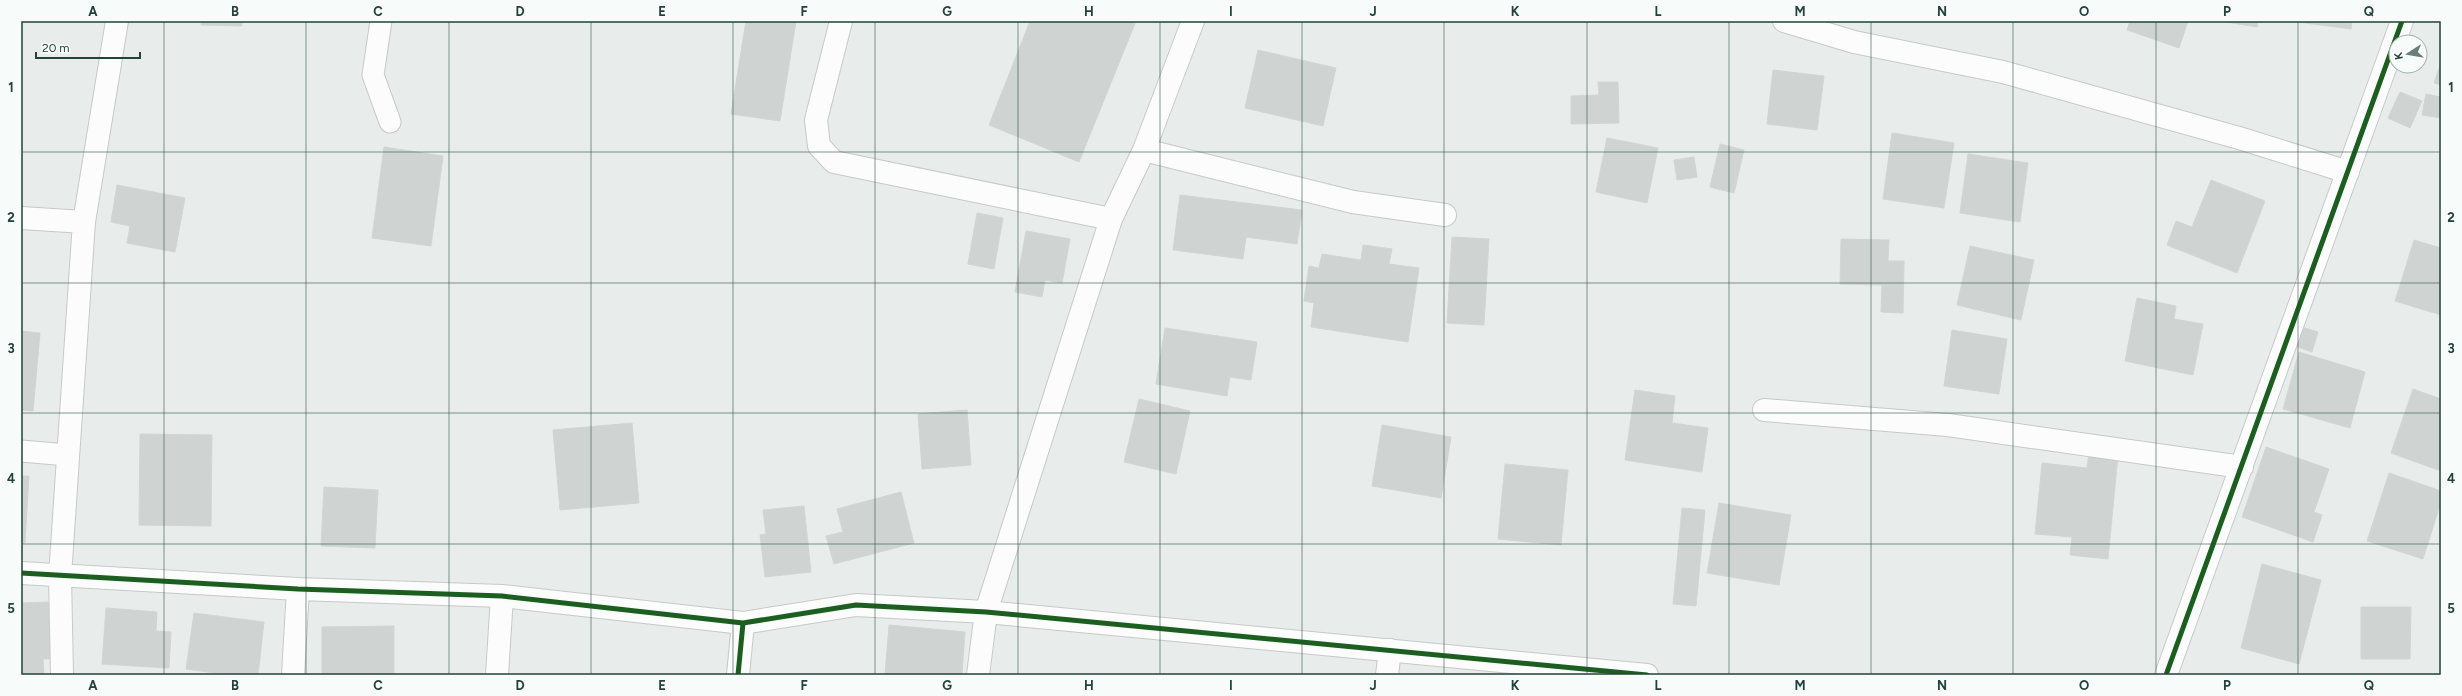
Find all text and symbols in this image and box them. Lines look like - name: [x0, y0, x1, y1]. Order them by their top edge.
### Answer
- text: A: [88, 4, 98, 19]
- text: B: [231, 4, 239, 19]
- text: C: [373, 4, 383, 19]
- text: D: [515, 4, 525, 19]
- text: E: [658, 4, 666, 19]
- text: F: [800, 4, 808, 19]
- text: G: [942, 4, 952, 19]
- text: H: [1084, 4, 1094, 19]
- text: I: [1229, 4, 1233, 19]
- text: J: [1369, 4, 1377, 19]
- text: K: [1511, 4, 1520, 19]
- text: L: [1655, 4, 1662, 19]
- text: M: [1794, 4, 1806, 19]
- text: N: [1937, 4, 1947, 19]
- text: O: [2079, 4, 2089, 19]
- text: P: [2223, 4, 2231, 19]
- text: Q: [2364, 4, 2374, 19]
- scale bar: [36, 34, 140, 60]
- north arrow: [2388, 34, 2428, 74]
- text: 20 m: [42, 41, 70, 55]
- text: K: [2391, 50, 2406, 61]
- text: 1: [8, 80, 14, 95]
- text: 1: [2448, 80, 2454, 95]
- text: 2: [7, 210, 15, 225]
- text: 2: [2447, 210, 2455, 225]
- text: 3: [7, 341, 15, 356]
- text: 3: [2447, 341, 2455, 356]
- text: 4: [7, 471, 15, 486]
- text: 4: [2447, 471, 2455, 486]
- text: 5: [7, 601, 15, 616]
- text: 5: [2447, 601, 2455, 616]
- text: A: [88, 678, 98, 693]
- text: B: [231, 678, 239, 693]
- text: C: [373, 678, 383, 693]
- text: D: [515, 678, 525, 693]
- text: E: [658, 678, 666, 693]
- text: F: [800, 678, 808, 693]
- text: G: [942, 678, 952, 693]
- text: H: [1084, 678, 1094, 693]
- text: I: [1229, 678, 1233, 693]
- text: J: [1369, 678, 1377, 693]
- text: K: [1511, 678, 1520, 693]
- text: L: [1655, 678, 1662, 693]
- text: M: [1794, 678, 1806, 693]
- text: N: [1937, 678, 1947, 693]
- text: O: [2079, 678, 2089, 693]
- text: P: [2223, 678, 2231, 693]
- text: Q: [2364, 678, 2374, 693]

